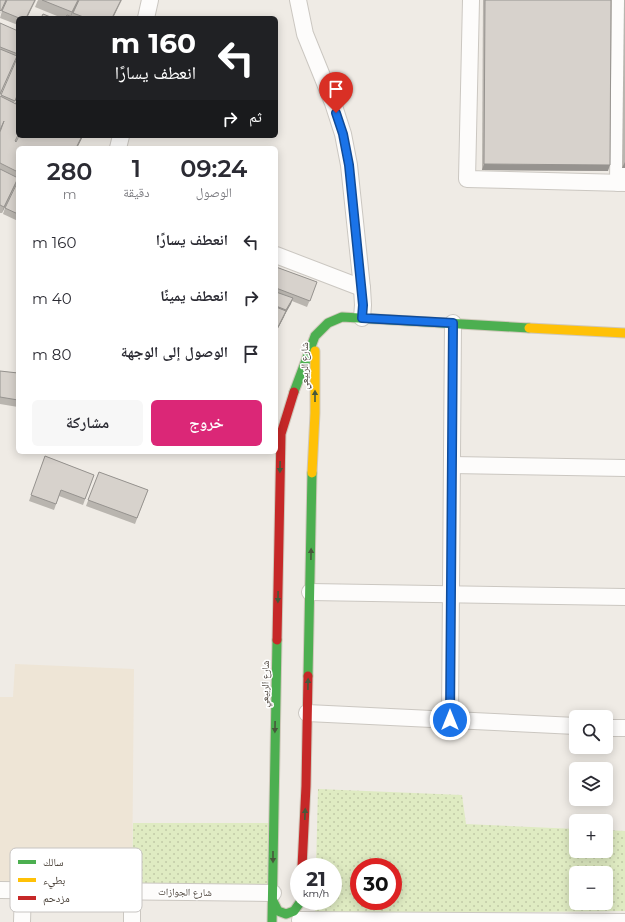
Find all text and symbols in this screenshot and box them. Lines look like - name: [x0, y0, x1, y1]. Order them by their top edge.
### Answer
- text: 160 m: [111, 26, 196, 60]
- icon: left: [210, 32, 262, 84]
- text: انعطف يسارًا: [115, 62, 196, 84]
- pin: [319, 72, 353, 113]
- icon: arrive: [325, 78, 347, 100]
- text: ثم: [249, 107, 262, 126]
- icon: right: [219, 108, 241, 130]
- text: 1: [132, 154, 141, 183]
- text: 09:24: [180, 154, 247, 183]
- text: 280: [47, 157, 92, 186]
- text: دقيقة: [123, 184, 150, 200]
- text: الوصول: [196, 184, 232, 200]
- text: m: [63, 186, 76, 202]
- text: انعطف يسارًا: [156, 230, 228, 249]
- icon: left: [240, 231, 262, 253]
- text: 160 m: [32, 233, 76, 252]
- text: انعطف يمينًا: [160, 286, 228, 305]
- icon: right: [240, 287, 262, 309]
- text: 40 m: [32, 289, 72, 308]
- text: الوصول إلى الوجهة: [121, 342, 228, 361]
- street label: شارع الربيعي: [298, 342, 312, 390]
- icon: arrive: [240, 343, 262, 365]
- text: 80 m: [32, 345, 71, 364]
- one-way arrow: [312, 389, 318, 402]
- button: مشاركة: [32, 400, 143, 446]
- button: خروج: [151, 400, 262, 446]
- one-way arrow: [277, 461, 284, 473]
- one-way arrow: [307, 548, 314, 560]
- one-way arrow: [275, 591, 281, 604]
- street label: شارع الربيعي: [258, 660, 273, 708]
- one-way arrow: [305, 677, 311, 690]
- position arrow: [429, 699, 471, 741]
- map controls: [569, 710, 613, 910]
- button: search: [569, 710, 613, 754]
- one-way arrow: [272, 721, 279, 733]
- button: layers: [569, 762, 613, 806]
- one-way arrow: [301, 808, 308, 820]
- button: +: [569, 814, 613, 858]
- legend: [10, 848, 142, 912]
- one-way arrow: [270, 851, 276, 864]
- text: سالك: [43, 855, 63, 869]
- speed limit sign: 30: [350, 858, 402, 910]
- button: −: [569, 866, 613, 910]
- text: 21: [306, 867, 326, 891]
- text: بطيء: [43, 873, 65, 889]
- street label: شارع الجوازات: [158, 885, 212, 899]
- text: km/h: [303, 887, 329, 900]
- text: مزدحم: [43, 891, 70, 906]

